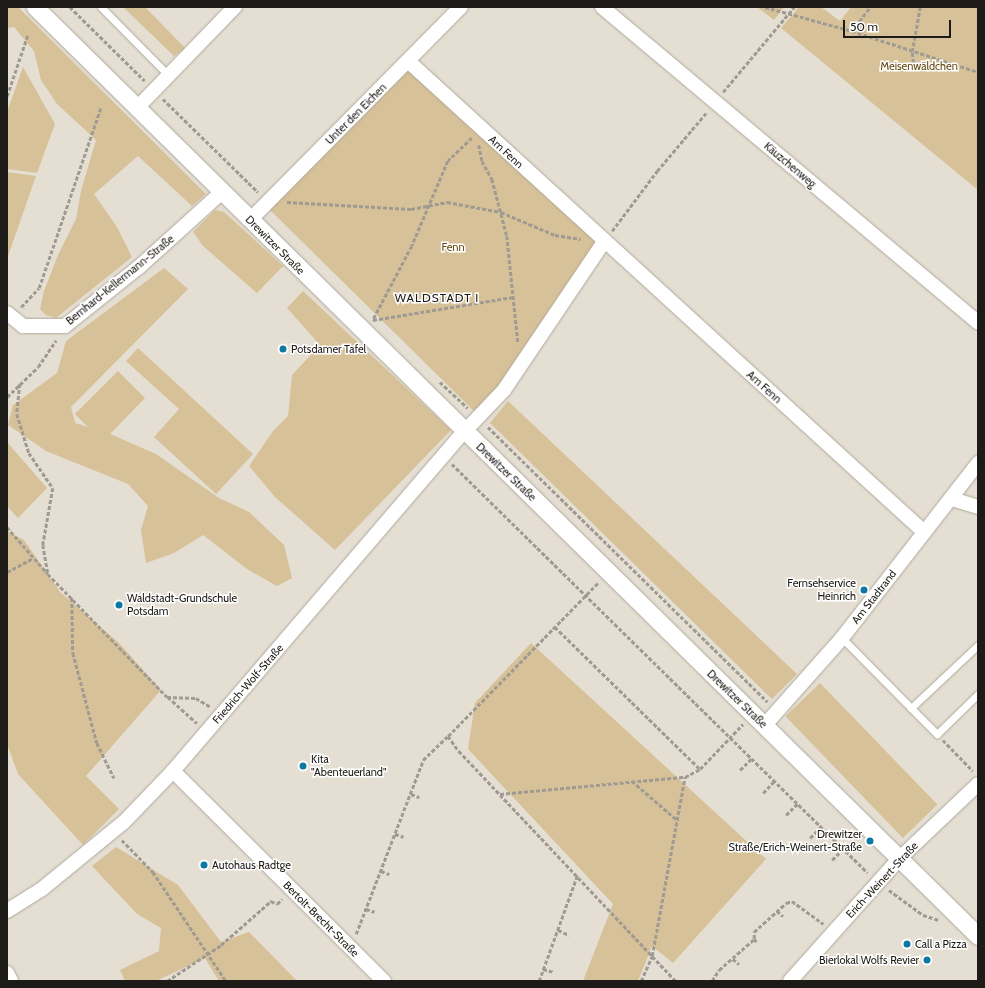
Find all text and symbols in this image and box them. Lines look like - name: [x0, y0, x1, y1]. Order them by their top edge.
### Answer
- scale bar: [845, 12, 953, 38]
- text: 50 m: [850, 19, 878, 34]
- park label: Meisenwäldchen: [880, 59, 958, 73]
- street label: Unter den Eichen: [323, 81, 389, 147]
- street label: Am Fenn: [486, 133, 526, 171]
- street label: Käuzchenweg: [761, 139, 819, 191]
- street label: Drewitzer Straße: [243, 213, 307, 277]
- street label: Bernhard-Kellermann-Straße: [63, 232, 177, 328]
- park label: Fenn: [441, 240, 465, 254]
- district label: WALDSTADT I: [395, 291, 479, 305]
- place label: Potsdamer Tafel: [291, 342, 366, 356]
- marker: Potsdamer Tafel: [278, 344, 288, 354]
- street label: Am Fenn: [744, 368, 784, 406]
- street label: Drewitzer Straße: [473, 440, 539, 504]
- street label: Am Stadtrand: [849, 567, 899, 627]
- place label: Fernsehservice Heinrich: [787, 577, 856, 603]
- marker: Fernsehservice Heinrich: [859, 585, 869, 595]
- place label: Waldstadt-Grundschule Potsdam: [127, 592, 237, 618]
- marker: Waldstadt-Grundschule Potsdam: [114, 600, 124, 610]
- street label: Friedrich-Wolf-Straße: [210, 641, 286, 727]
- street label: Drewitzer Straße: [704, 667, 770, 731]
- place label: Kita "Abenteuerland": [311, 753, 386, 779]
- marker: Kita "Abenteuerland": [298, 761, 308, 771]
- place label: Drewitzer Straße/Erich-Weinert-Straße: [729, 828, 862, 854]
- marker: Drewitzer Straße/Erich-Weinert-Straße: [865, 836, 875, 846]
- street label: Erich-Weinert-Straße: [843, 839, 921, 921]
- place label: Autohaus Radtge: [212, 858, 291, 872]
- marker: Autohaus Radtge: [199, 860, 209, 870]
- street label: Bertolt-Brecht-Straße: [280, 878, 362, 960]
- place label: Call a Pizza: [915, 937, 967, 951]
- marker: Call a Pizza: [902, 939, 912, 949]
- place label: Bierlokal Wolfs Revier: [819, 953, 919, 967]
- marker: Bierlokal Wolfs Revier: [922, 955, 932, 965]

